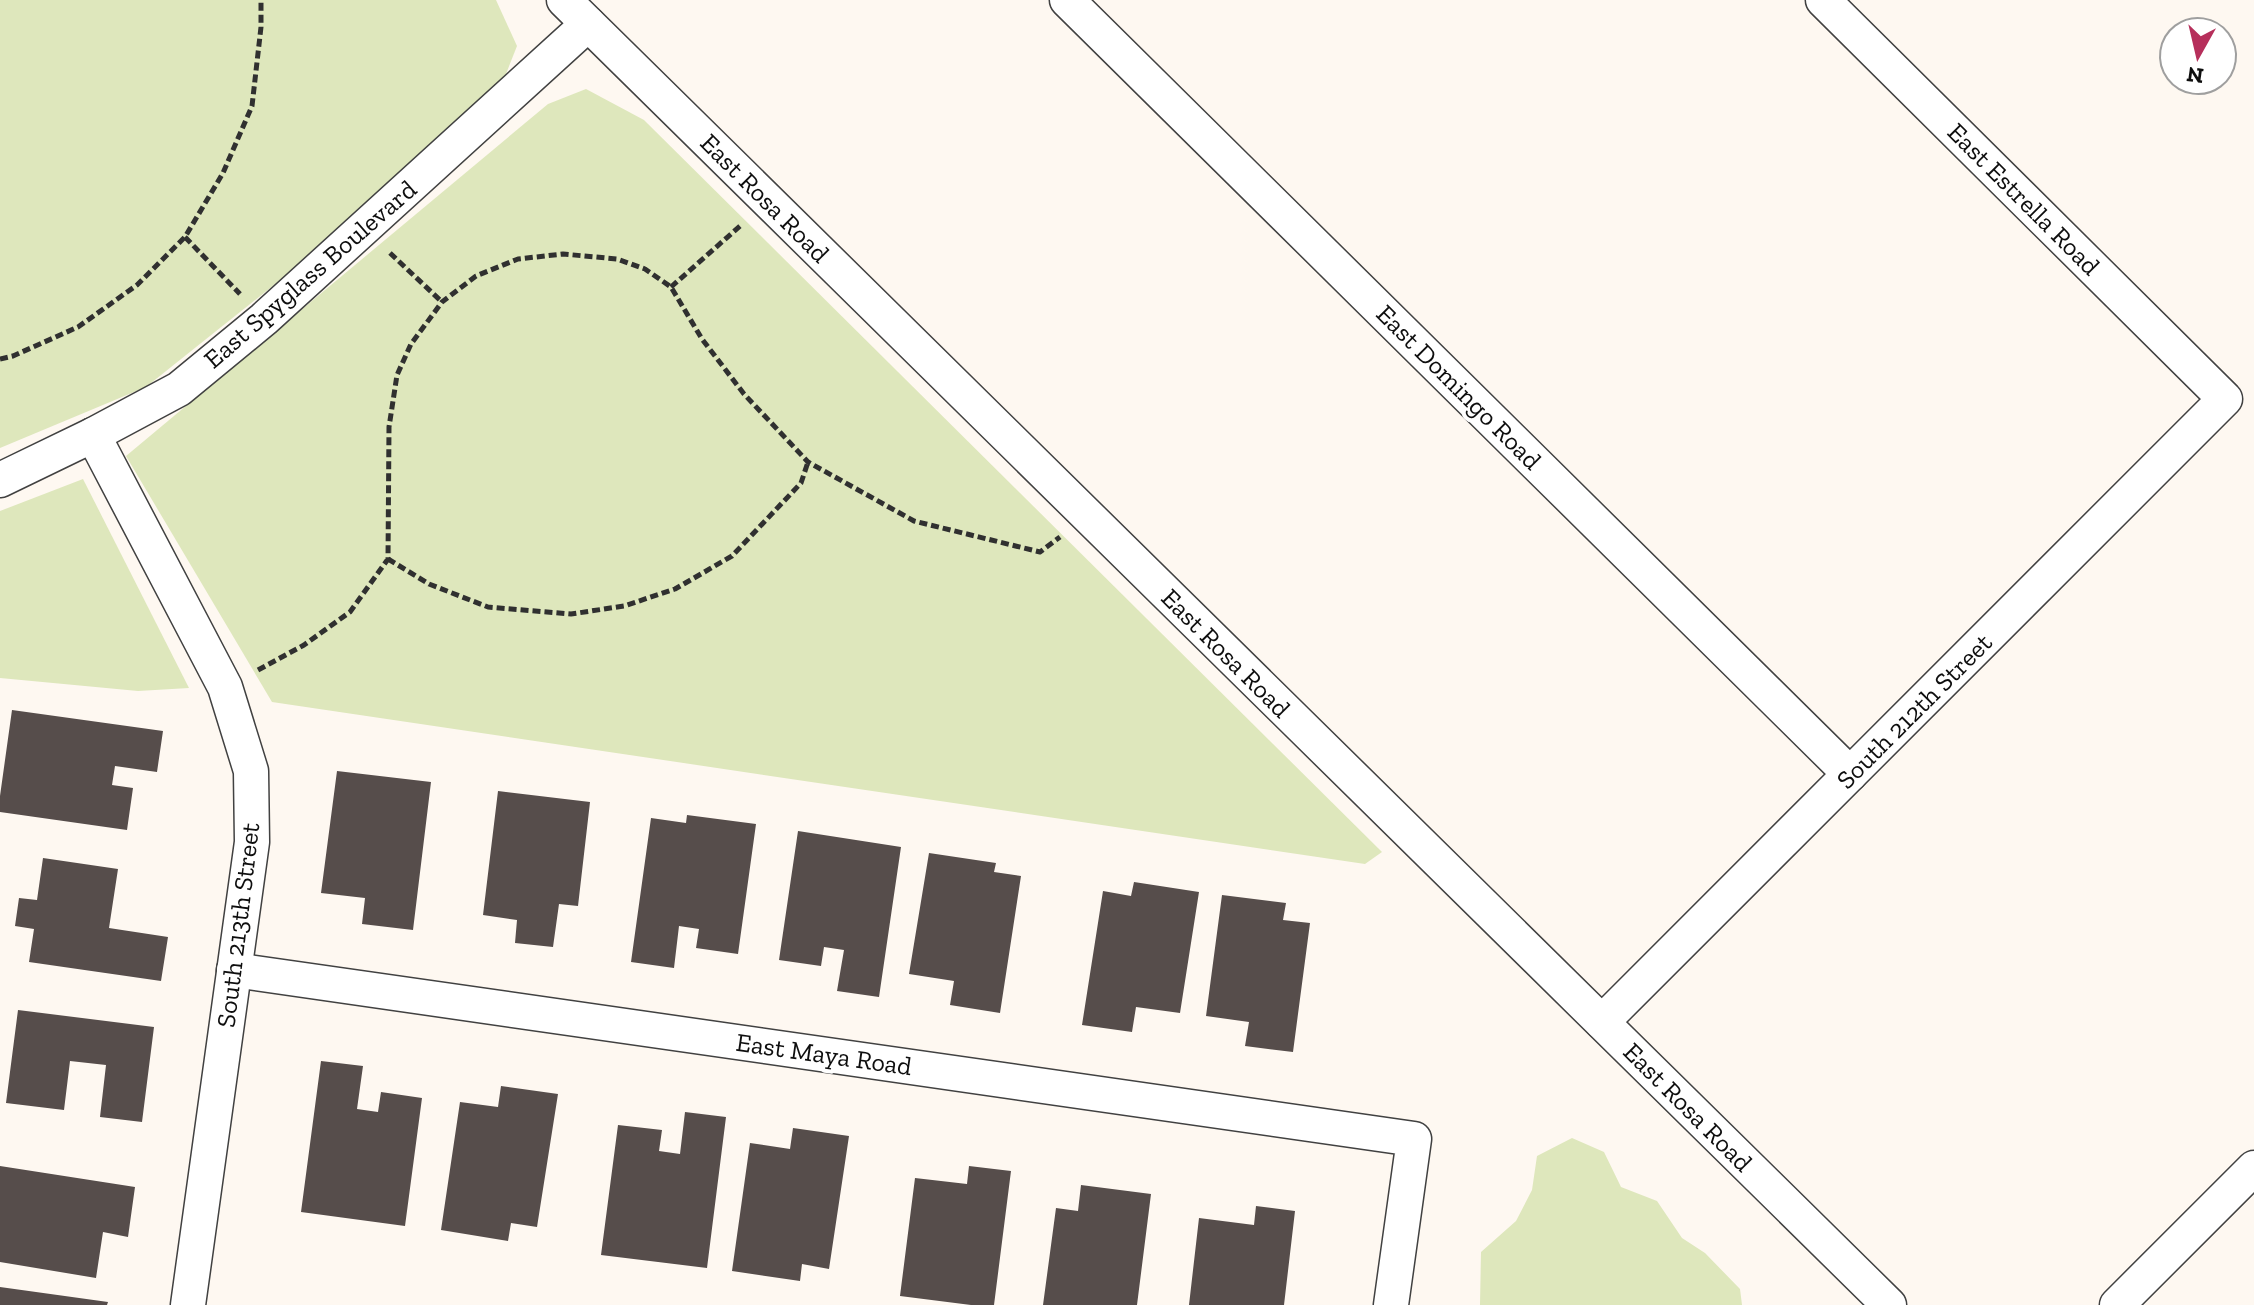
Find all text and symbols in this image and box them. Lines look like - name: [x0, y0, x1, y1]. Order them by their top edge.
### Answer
- north arrow: [2158, 16, 2238, 96]
- text: N: [2185, 61, 2205, 90]
- street label: East Estrella Road: [1941, 116, 2107, 282]
- street label: East Rosa Road: [694, 127, 836, 269]
- street label: East Spyglass Boulevard: [197, 173, 423, 375]
- street label: East Domingo Road: [1370, 298, 1548, 476]
- street label: East Rosa Road: [1155, 582, 1297, 724]
- street label: South 212th Street: [1830, 626, 1999, 795]
- street label: South 213th Street: [210, 820, 266, 1029]
- street label: East Maya Road: [734, 1026, 914, 1082]
- street label: East Rosa Road: [1617, 1036, 1759, 1178]

